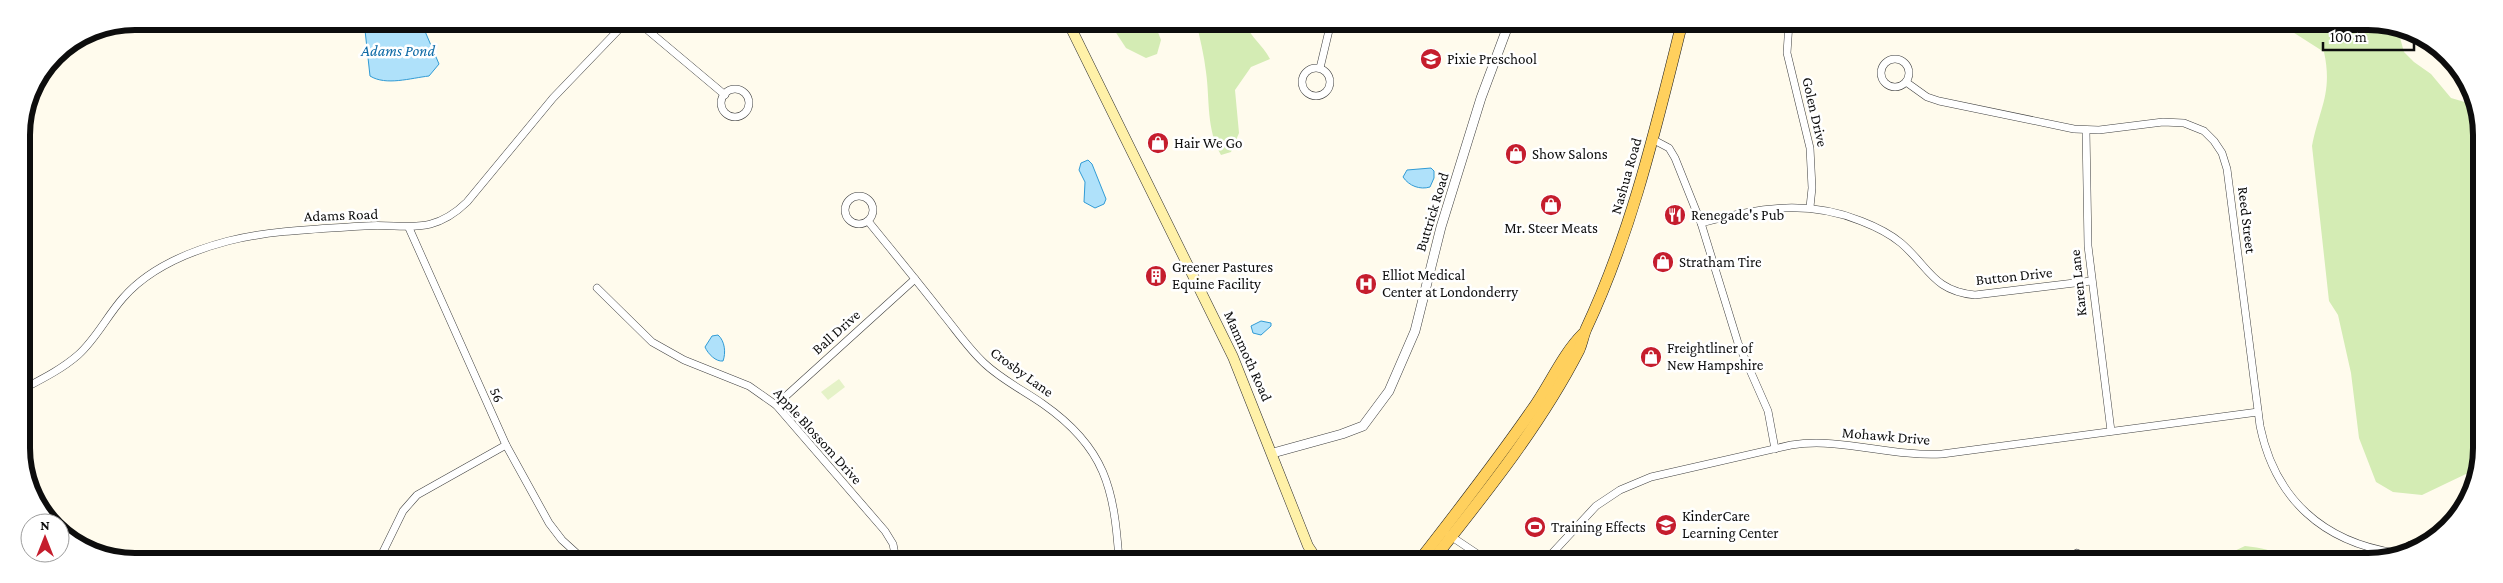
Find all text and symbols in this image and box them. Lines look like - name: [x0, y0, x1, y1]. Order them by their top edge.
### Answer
- scale bar: [2323, 20, 2414, 52]
- text: 100 m: [2330, 29, 2367, 45]
- water label: Adams Pond: [360, 42, 435, 59]
- school or university icon: Pixie Preschool: [1419, 47, 1443, 71]
- place label: Pixie Preschool: [1447, 51, 1537, 67]
- street label: Golen Drive: [1799, 76, 1831, 149]
- shop icon: Hair We Go: [1146, 131, 1170, 155]
- place label: Hair We Go: [1174, 135, 1242, 151]
- street label: Nashua Road: [1607, 136, 1645, 216]
- shop icon: Show Salons: [1504, 142, 1528, 166]
- place label: Show Salons: [1532, 146, 1608, 162]
- street label: Buttrick Road: [1412, 170, 1452, 253]
- street label: Reed Street: [2235, 186, 2259, 255]
- shop icon: Mr. Steer Meats: [1539, 193, 1563, 217]
- restaurant icon: Renegade's Pub: [1663, 203, 1687, 227]
- street label: Adams Road: [303, 206, 379, 224]
- place label: Renegade's Pub: [1691, 207, 1785, 224]
- place label: Mr. Steer Meats: [1504, 220, 1598, 236]
- street label: Karen Lane: [2067, 248, 2089, 317]
- shop icon: Stratham Tire: [1651, 250, 1675, 274]
- place label: Stratham Tire: [1679, 254, 1762, 270]
- place label: Greener Pastures Equine Facility: [1172, 259, 1273, 293]
- building icon: Greener Pastures Equine Facility: [1144, 264, 1168, 288]
- street label: Button Drive: [1975, 264, 2053, 288]
- place label: Elliot Medical Center at Londonderry: [1382, 267, 1518, 301]
- hospital icon: Elliot Medical Center at Londonderry: [1354, 272, 1378, 296]
- street label: Ball Drive: [809, 306, 863, 358]
- street label: Mammoth Road: [1221, 308, 1275, 404]
- place label: Freightliner of New Hampshire: [1667, 340, 1764, 374]
- street label: Crosby Lane: [987, 344, 1057, 401]
- shop icon: Freightliner of New Hampshire: [1639, 345, 1663, 369]
- street label: 56: [487, 385, 507, 405]
- street label: Apple Blossom Drive: [770, 385, 866, 488]
- street label: Mohawk Drive: [1841, 424, 1931, 448]
- place label: KinderCare Learning Center: [1682, 508, 1779, 542]
- north arrow: [20, 513, 70, 563]
- school or university icon: KinderCare Learning Center: [1654, 513, 1678, 537]
- sports icon: Training Effects: [1523, 515, 1547, 539]
- text: N: [40, 517, 50, 533]
- place label: Training Effects: [1551, 519, 1646, 536]

